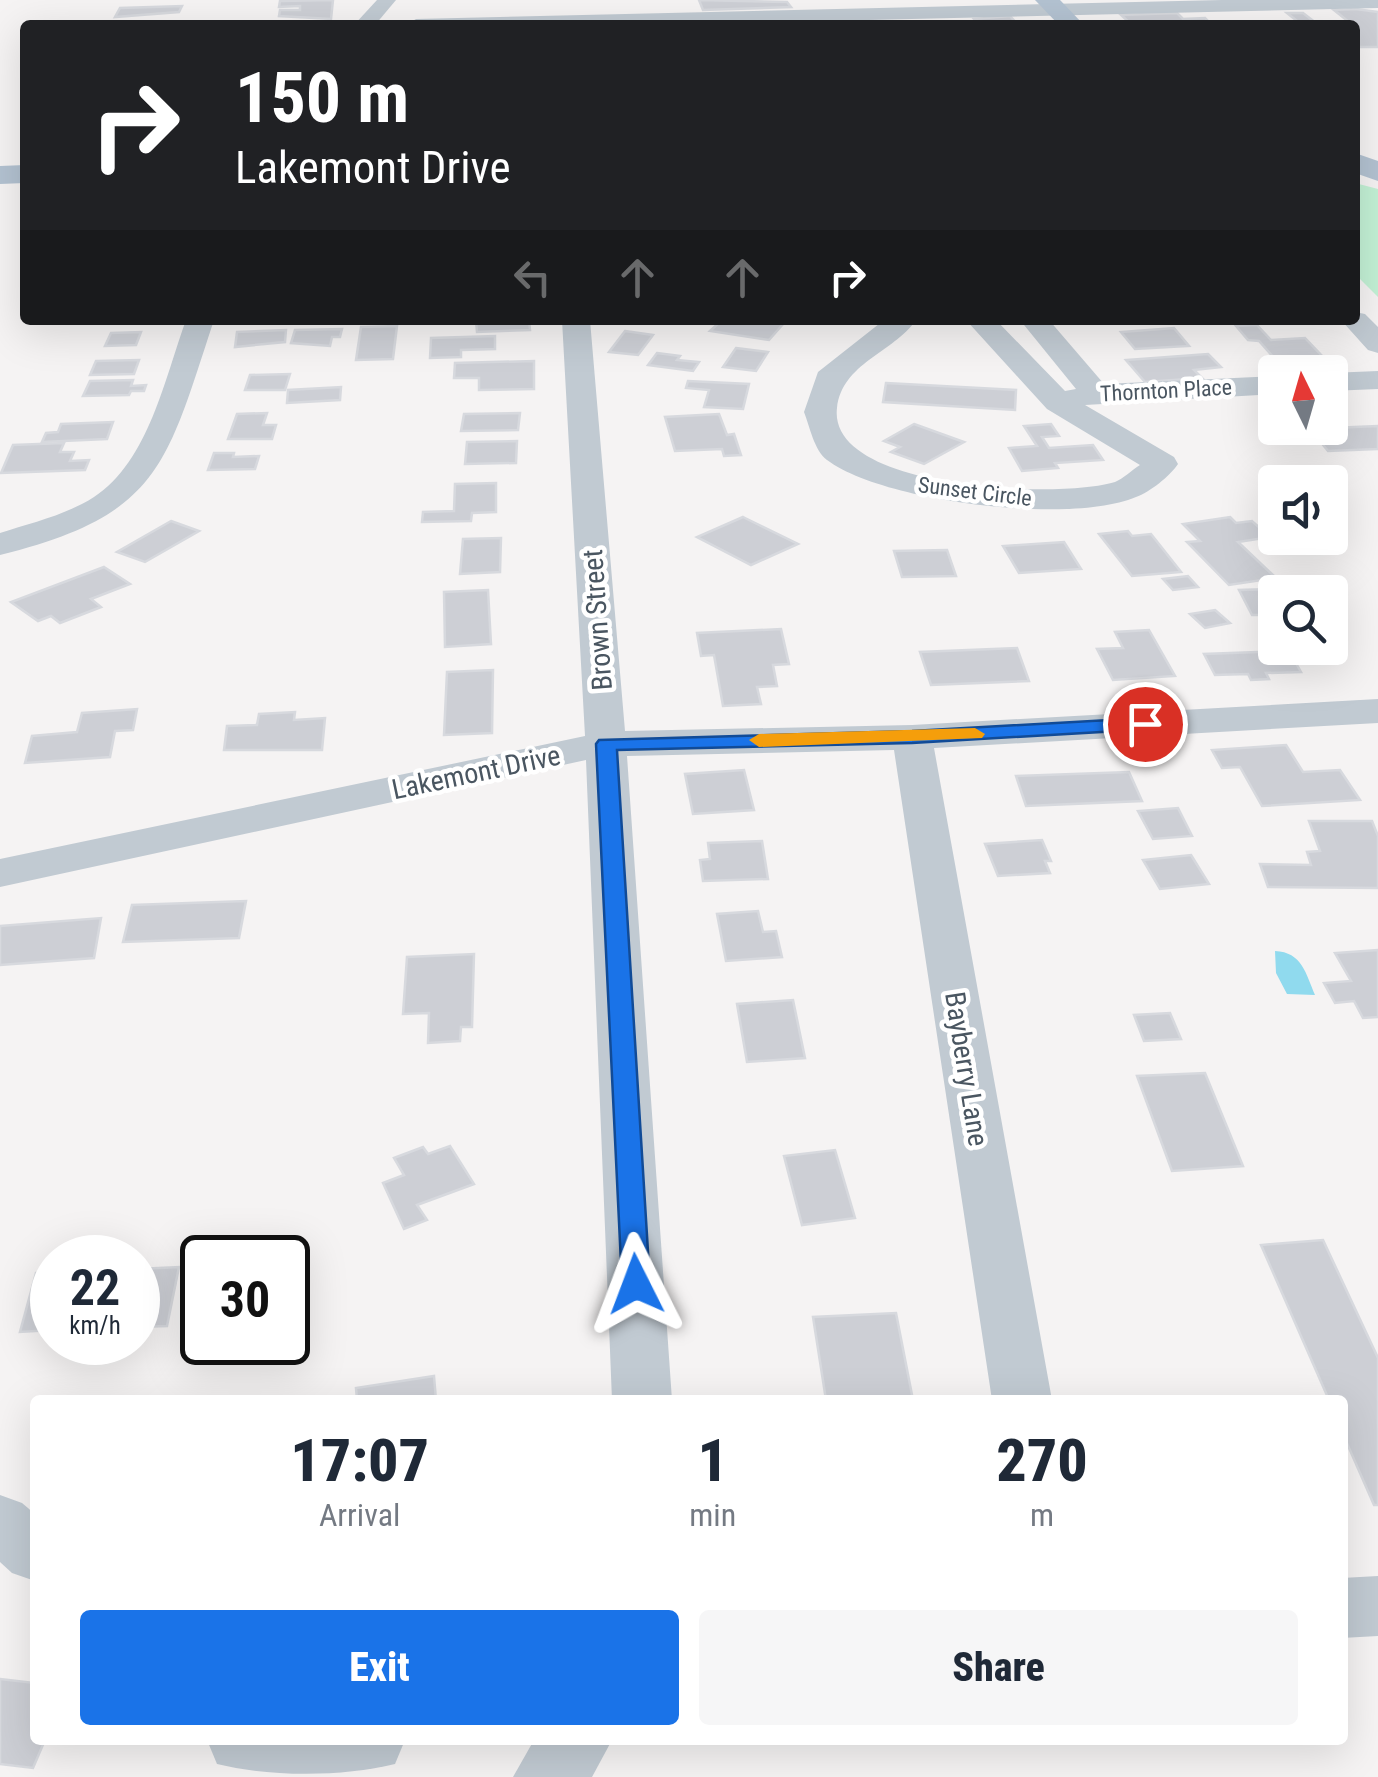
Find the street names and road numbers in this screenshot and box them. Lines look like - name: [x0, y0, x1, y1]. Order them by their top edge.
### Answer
- street label: Thornton Place: [1100, 375, 1232, 406]
- street label: Sunset Circle: [917, 472, 1033, 511]
- street label: Brown Street: [576, 548, 619, 692]
- street label: Lakemont Drive: [389, 739, 563, 806]
- street label: Bayberry Lane: [938, 990, 995, 1149]

